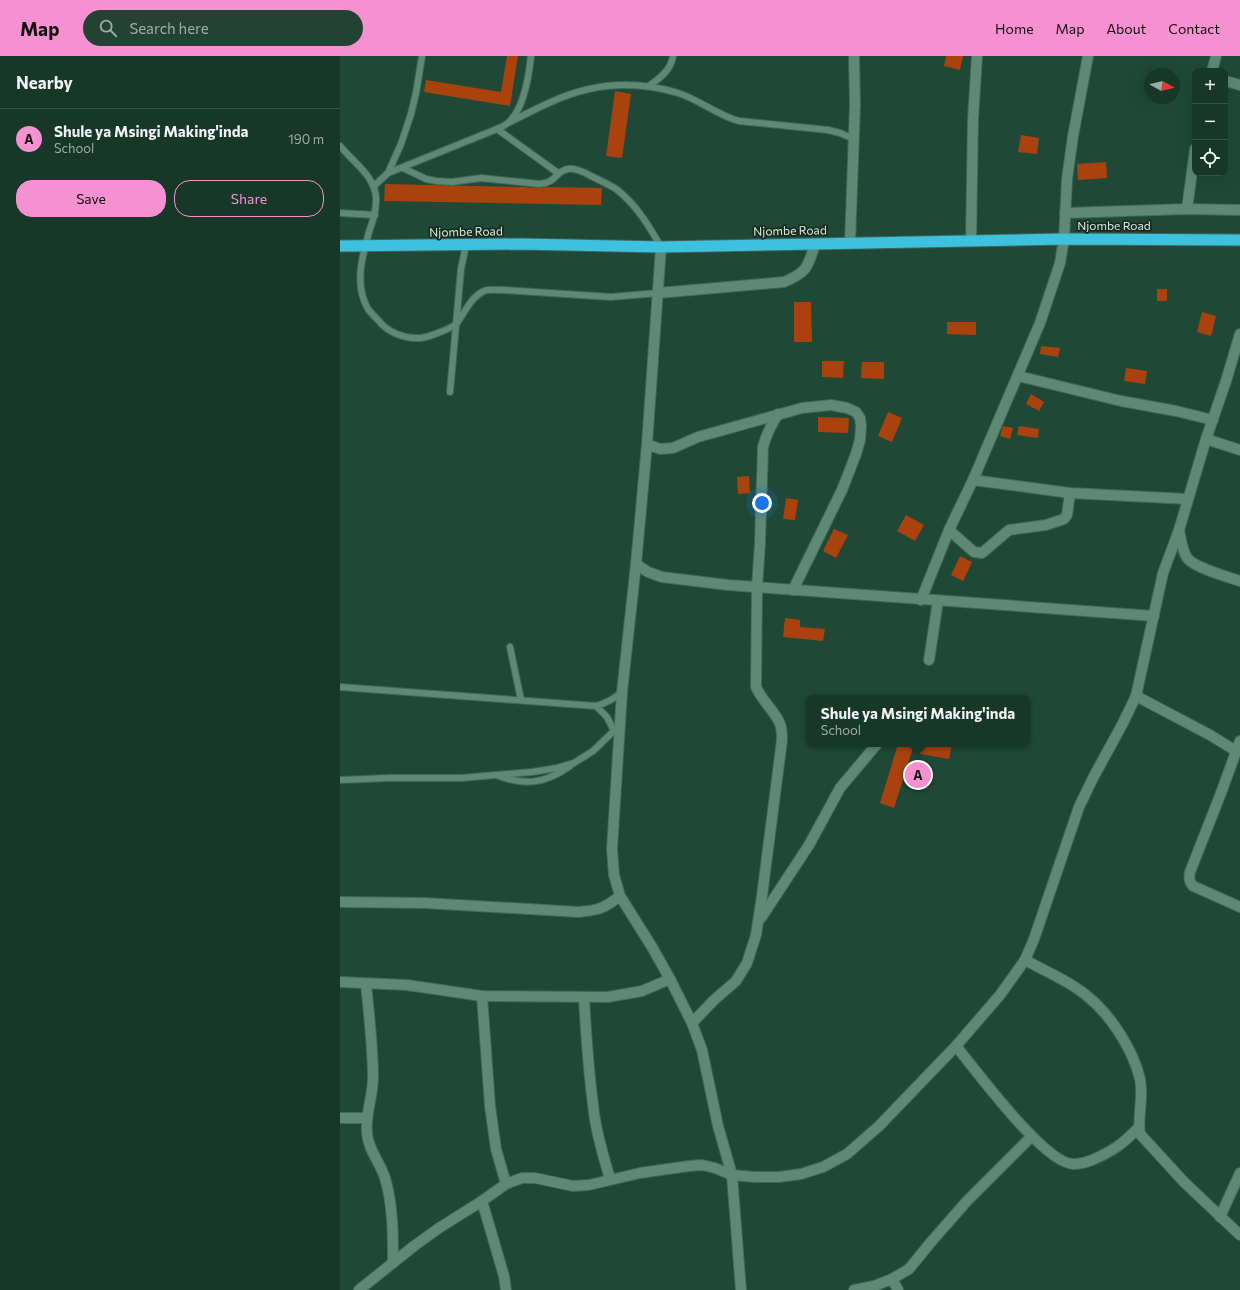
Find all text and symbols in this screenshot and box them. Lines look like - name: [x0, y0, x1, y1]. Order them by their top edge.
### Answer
- search box: [83, 10, 363, 46]
- text: Map: [20, 17, 59, 40]
- icon: search: [97, 17, 119, 39]
- text: Search here: [129, 19, 209, 37]
- text: Home: [995, 20, 1034, 37]
- text: Map: [1056, 20, 1084, 37]
- text: About: [1106, 20, 1146, 37]
- text: Contact: [1168, 20, 1220, 37]
- north arrow: [1144, 68, 1180, 104]
- map controls: [1192, 68, 1228, 176]
- button: +: [1192, 68, 1228, 104]
- text: Nearby: [16, 72, 73, 93]
- button: −: [1192, 104, 1228, 140]
- text: Shule ya Msingi Making'inda: [54, 122, 248, 140]
- text: A: [24, 131, 34, 147]
- text: 190 m: [288, 131, 324, 147]
- text: School: [54, 140, 94, 156]
- button: locate: [1192, 140, 1228, 176]
- button: Save: [16, 180, 166, 217]
- button: Share: [174, 180, 324, 217]
- street label: Njombe Road: [1077, 218, 1151, 232]
- street label: Njombe Road: [753, 222, 827, 238]
- street label: Njombe Road: [429, 223, 503, 239]
- your location: [752, 493, 772, 513]
- popup: [806, 695, 1030, 747]
- text: Shule ya Msingi Making'inda: [821, 704, 1015, 722]
- text: School: [821, 722, 861, 738]
- pin: A: [905, 760, 931, 790]

